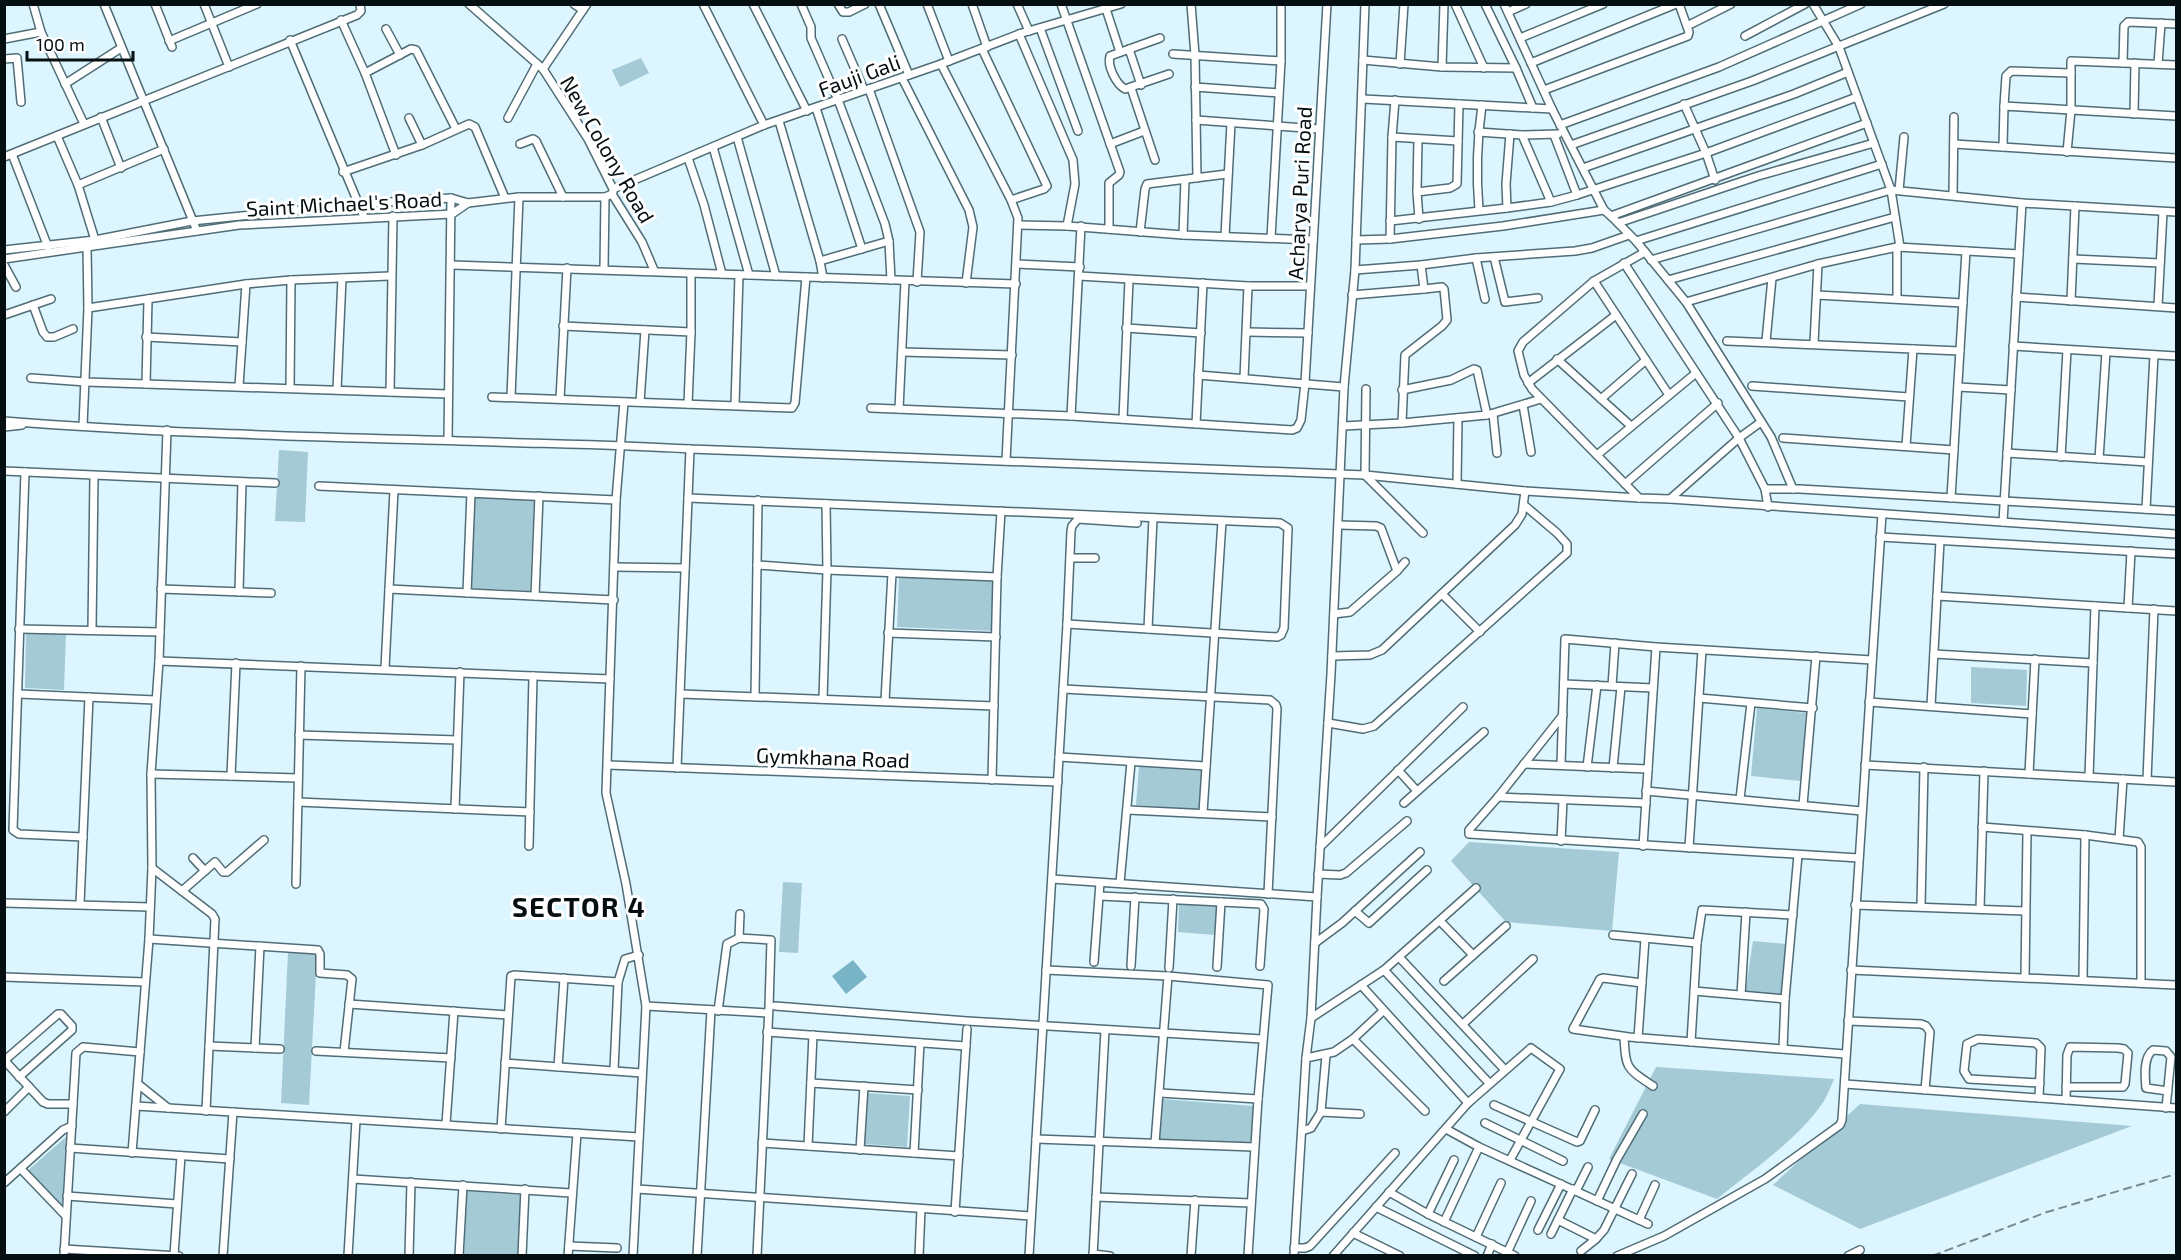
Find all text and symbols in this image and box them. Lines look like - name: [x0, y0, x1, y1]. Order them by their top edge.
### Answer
- scale bar: [27, 24, 134, 62]
- text: 100 m: [36, 33, 85, 55]
- street label: Fauji Gali: [814, 49, 904, 102]
- street label: New Colony Road: [556, 71, 660, 227]
- street label: Acharya Puri Road: [1282, 106, 1316, 280]
- street label: Saint Michael's Road: [245, 185, 443, 221]
- street label: Gymkhana Road: [756, 742, 910, 772]
- district label: SECTOR 4: [512, 890, 646, 922]

